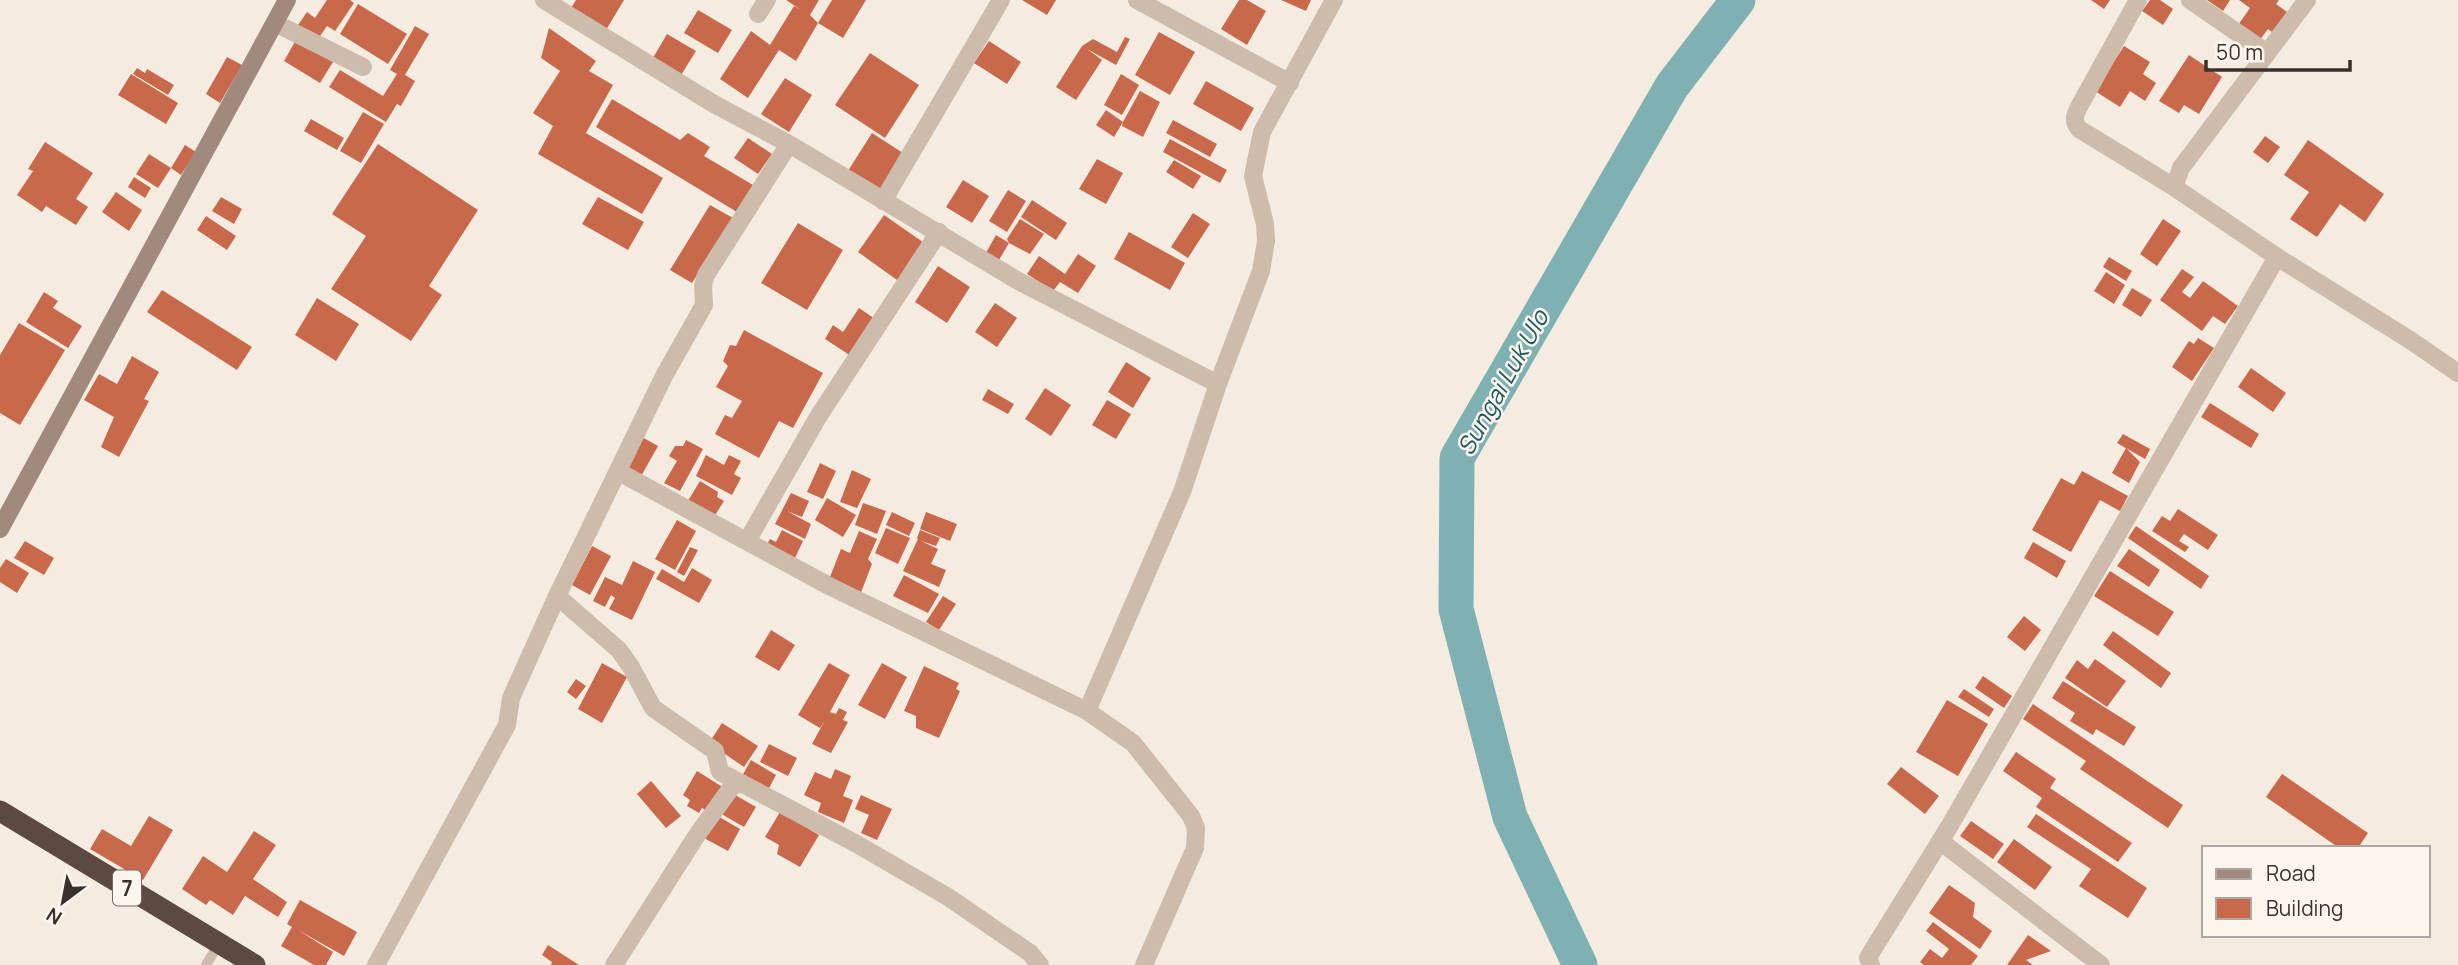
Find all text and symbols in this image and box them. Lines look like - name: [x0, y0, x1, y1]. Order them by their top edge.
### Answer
- scale bar: [2206, 28, 2350, 72]
- text: 50 m: [2216, 38, 2263, 66]
- water label: Sungai Luk Ulo: [1449, 302, 1556, 460]
- legend: [2202, 846, 2430, 937]
- text: Road: [2266, 859, 2316, 887]
- north arrow: [28, 867, 98, 937]
- road number: 7: [113, 870, 141, 906]
- text: Building: [2266, 894, 2343, 922]
- text: N: [41, 902, 67, 931]

